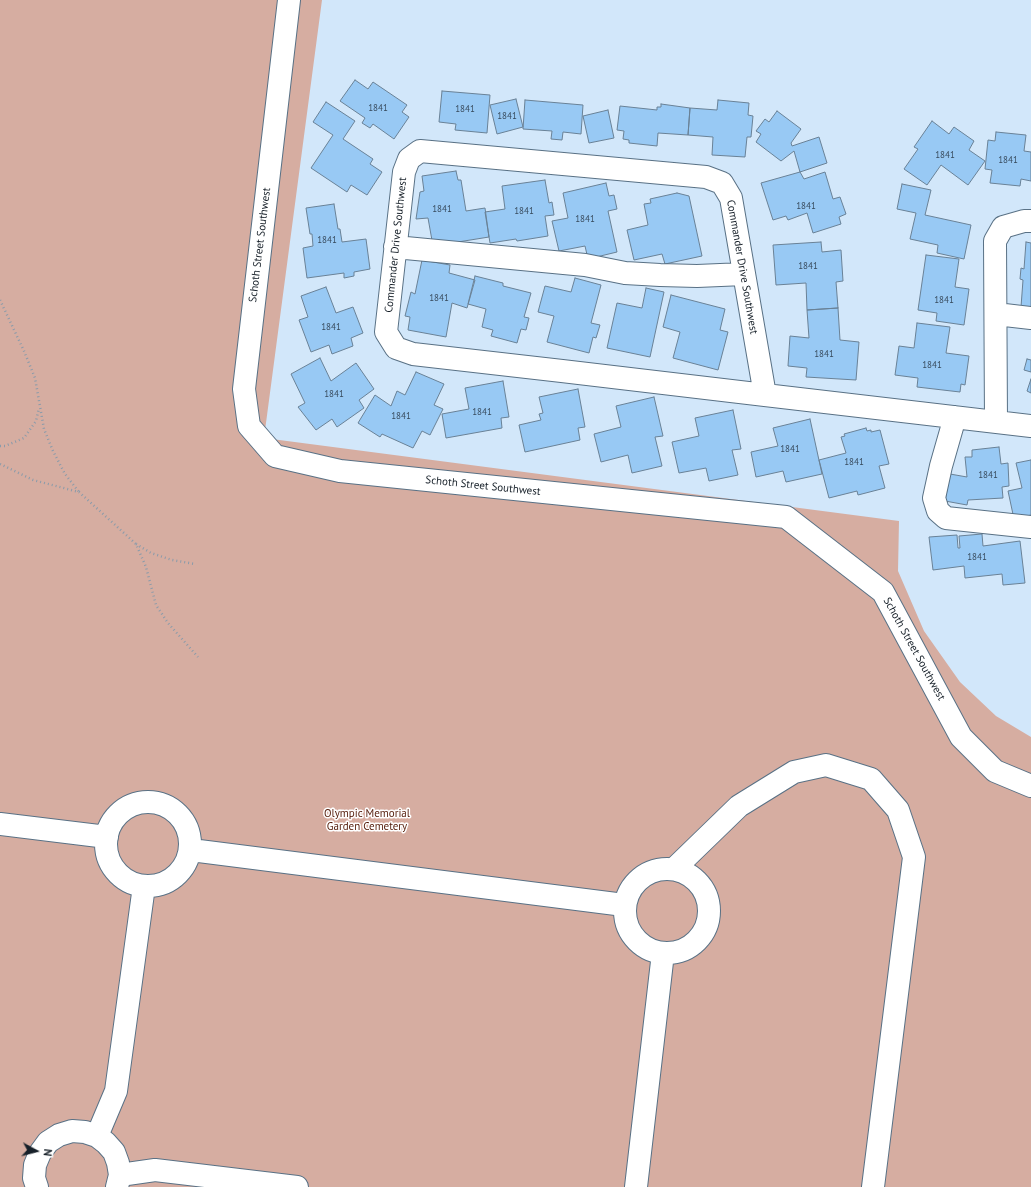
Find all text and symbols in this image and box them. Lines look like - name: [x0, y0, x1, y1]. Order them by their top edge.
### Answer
- house number: 1841: [368, 103, 388, 113]
- house number: 1841: [455, 104, 475, 114]
- house number: 1841: [497, 111, 517, 121]
- house number: 1841: [935, 150, 955, 160]
- house number: 1841: [998, 155, 1018, 165]
- street label: Commander Drive Southwest: [382, 177, 410, 313]
- street label: Schoth Street Southwest: [246, 187, 274, 303]
- street label: Commander Drive Southwest: [724, 199, 760, 335]
- house number: 1841: [796, 201, 816, 211]
- house number: 1841: [432, 204, 452, 214]
- house number: 1841: [514, 206, 534, 216]
- house number: 1841: [575, 214, 595, 224]
- house number: 1841: [317, 235, 337, 245]
- house number: 1841: [798, 261, 818, 271]
- house number: 1841: [429, 293, 449, 303]
- house number: 1841: [934, 295, 954, 305]
- house number: 1841: [321, 322, 341, 332]
- house number: 1841: [814, 349, 834, 359]
- house number: 1841: [922, 360, 942, 370]
- house number: 1841: [324, 389, 344, 399]
- house number: 1841: [472, 407, 492, 417]
- house number: 1841: [391, 411, 411, 421]
- house number: 1841: [780, 444, 800, 454]
- house number: 1841: [844, 457, 864, 467]
- house number: 1841: [978, 470, 998, 480]
- street label: Schoth Street Southwest: [425, 473, 541, 499]
- house number: 1841: [967, 552, 987, 562]
- street label: Schoth Street Southwest: [880, 595, 948, 703]
- park label: Olympic Memorial Garden Cemetery: [324, 807, 410, 833]
- north arrow: [16, 1131, 56, 1171]
- text: N: [41, 1148, 55, 1157]

